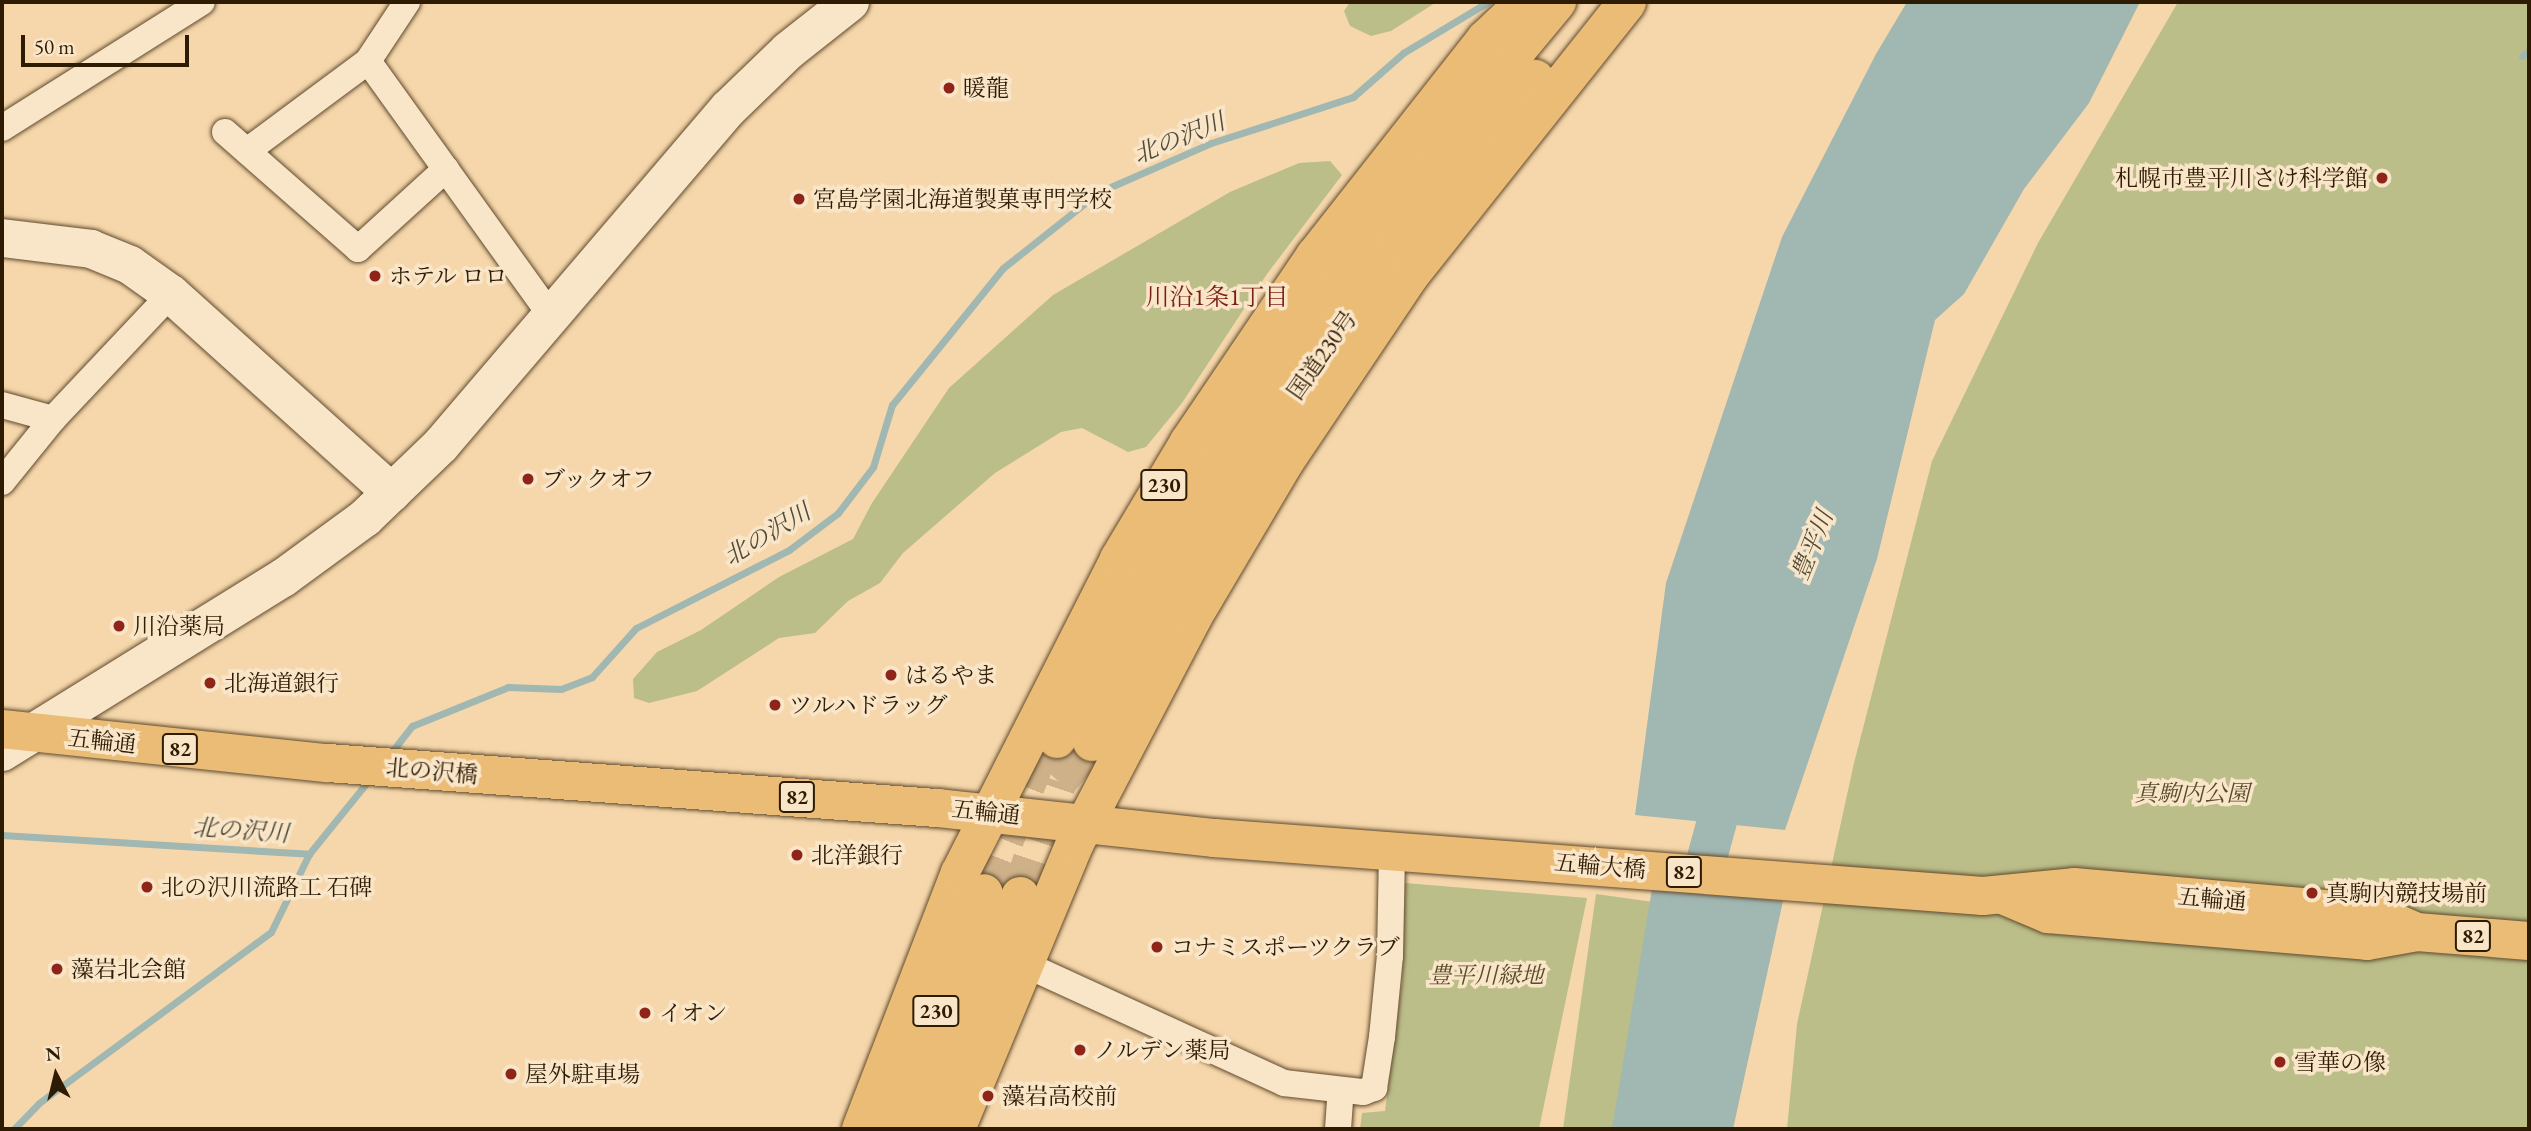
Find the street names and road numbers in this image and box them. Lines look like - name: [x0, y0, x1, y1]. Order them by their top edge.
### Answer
- street label: 国道230号: [1281, 305, 1363, 405]
- road number: 230: [1140, 468, 1188, 503]
- street label: 五輪通: [66, 724, 138, 758]
- road number: 82: [161, 732, 199, 766]
- street label: 北の沢橋: [385, 753, 479, 789]
- road number: 82: [778, 780, 816, 814]
- street label: 五輪通: [950, 795, 1022, 829]
- street label: 五輪大橋: [1553, 848, 1647, 884]
- road number: 82: [1665, 854, 1703, 890]
- street label: 五輪通: [2176, 882, 2248, 916]
- road number: 82: [2454, 918, 2492, 954]
- road number: 230: [912, 993, 960, 1028]

